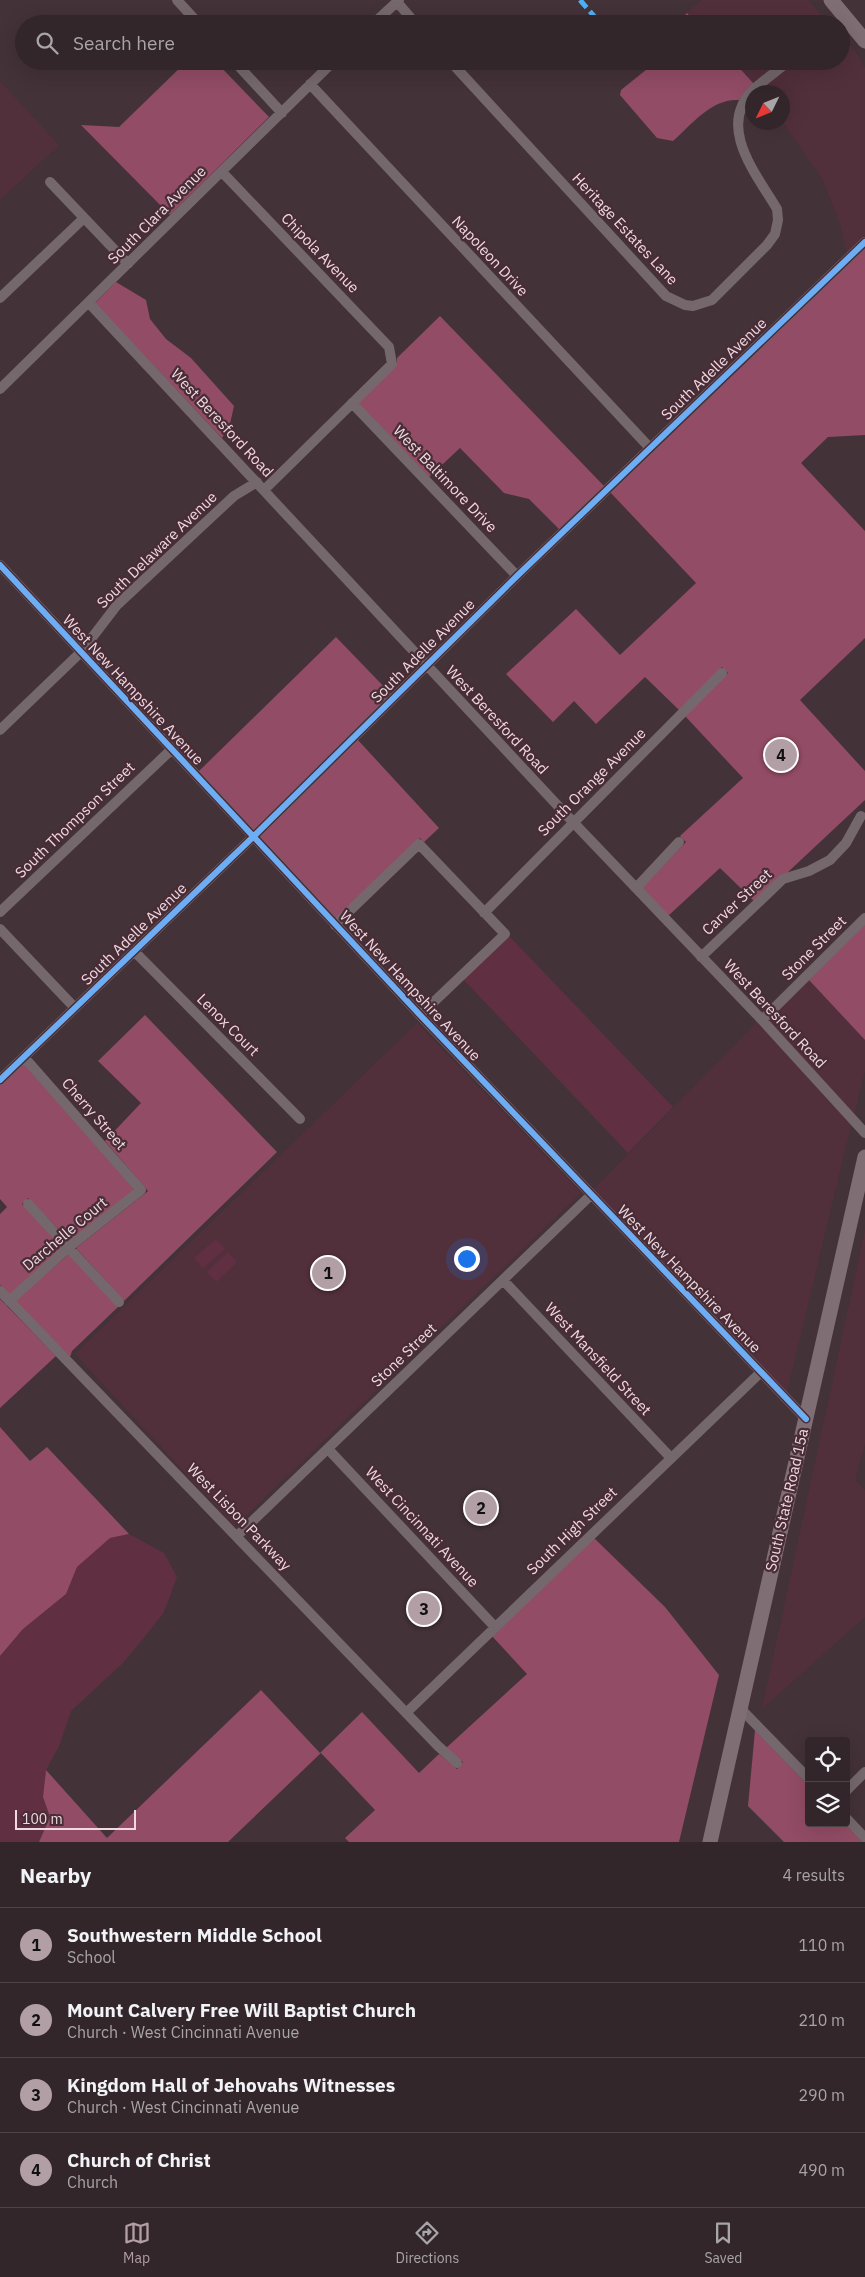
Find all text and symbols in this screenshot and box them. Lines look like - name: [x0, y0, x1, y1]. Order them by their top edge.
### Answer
- search box: [15, 15, 850, 70]
- icon: search: [33, 29, 61, 57]
- text: Search here: [73, 31, 175, 55]
- north arrow: [745, 85, 790, 130]
- street label: South Clara Avenue: [103, 161, 210, 268]
- street label: Heritage Estates Lane: [568, 169, 682, 289]
- street label: Chipola Avenue: [277, 209, 363, 297]
- street label: Napoleon Drive: [448, 211, 533, 300]
- street label: South Adelle Avenue: [657, 313, 770, 424]
- street label: West Beresford Road: [167, 364, 278, 481]
- street label: West Baltimore Drive: [389, 421, 501, 536]
- street label: South Delaware Avenue: [93, 487, 221, 612]
- street label: South Adelle Avenue: [367, 595, 479, 707]
- street label: West New Hampshire Avenue: [59, 611, 208, 769]
- street label: West Beresford Road: [442, 661, 553, 778]
- street label: South Orange Avenue: [534, 724, 650, 840]
- pin: 4: [765, 736, 797, 774]
- street label: South Thompson Street: [11, 758, 139, 882]
- street label: Carver Street: [698, 864, 776, 939]
- street label: South Adelle Avenue: [77, 878, 190, 989]
- street label: West New Hampshire Avenue: [336, 907, 485, 1065]
- street label: Stone Street: [777, 911, 850, 984]
- street label: West Beresford Road: [720, 955, 831, 1072]
- street label: Lenox Court: [193, 989, 264, 1060]
- street label: Cherry Street: [58, 1074, 131, 1154]
- street label: Darchelle Court: [18, 1193, 111, 1275]
- street label: West New Hampshire Avenue: [614, 1201, 765, 1357]
- your location: [454, 1246, 480, 1272]
- pin: 1: [312, 1254, 344, 1292]
- street label: West Mansfield Street: [541, 1298, 656, 1419]
- street label: Stone Street: [367, 1319, 440, 1391]
- street label: South State Road 15a: [761, 1427, 812, 1573]
- street label: West Lisbon Parkway: [183, 1459, 296, 1575]
- street label: West Cincinnati Avenue: [362, 1462, 483, 1591]
- street label: South High Street: [522, 1483, 621, 1579]
- pin: 2: [465, 1489, 497, 1527]
- pin: 3: [408, 1590, 440, 1628]
- map controls: [805, 1737, 850, 1827]
- button: locate: [805, 1737, 850, 1782]
- button: layers: [805, 1782, 850, 1827]
- scale bar: [15, 1807, 136, 1830]
- text: 100 m: [22, 1810, 63, 1828]
- text: Nearby: [20, 1861, 91, 1889]
- text: 4 results: [782, 1865, 845, 1885]
- text: Southwestern Middle School: [67, 1923, 322, 1947]
- text: 1: [31, 1935, 41, 1955]
- text: 110 m: [798, 1935, 845, 1955]
- text: School: [67, 1947, 116, 1967]
- text: Mount Calvery Free Will Baptist Church: [67, 1998, 416, 2022]
- text: 2: [31, 2010, 41, 2030]
- text: 210 m: [798, 2010, 845, 2030]
- text: Church · West Cincinnati Avenue: [67, 2022, 299, 2042]
- text: Kingdom Hall of Jehovahs Witnesses: [67, 2073, 395, 2097]
- text: 3: [31, 2085, 41, 2105]
- text: 290 m: [798, 2085, 845, 2105]
- text: Church · West Cincinnati Avenue: [67, 2097, 299, 2117]
- text: Church of Christ: [67, 2148, 211, 2172]
- text: 4: [31, 2160, 41, 2180]
- text: 490 m: [798, 2160, 845, 2180]
- text: Church: [67, 2172, 118, 2192]
- tab: Map: [123, 2219, 151, 2267]
- tab: Directions: [396, 2219, 459, 2267]
- tab: Saved: [704, 2219, 742, 2267]

